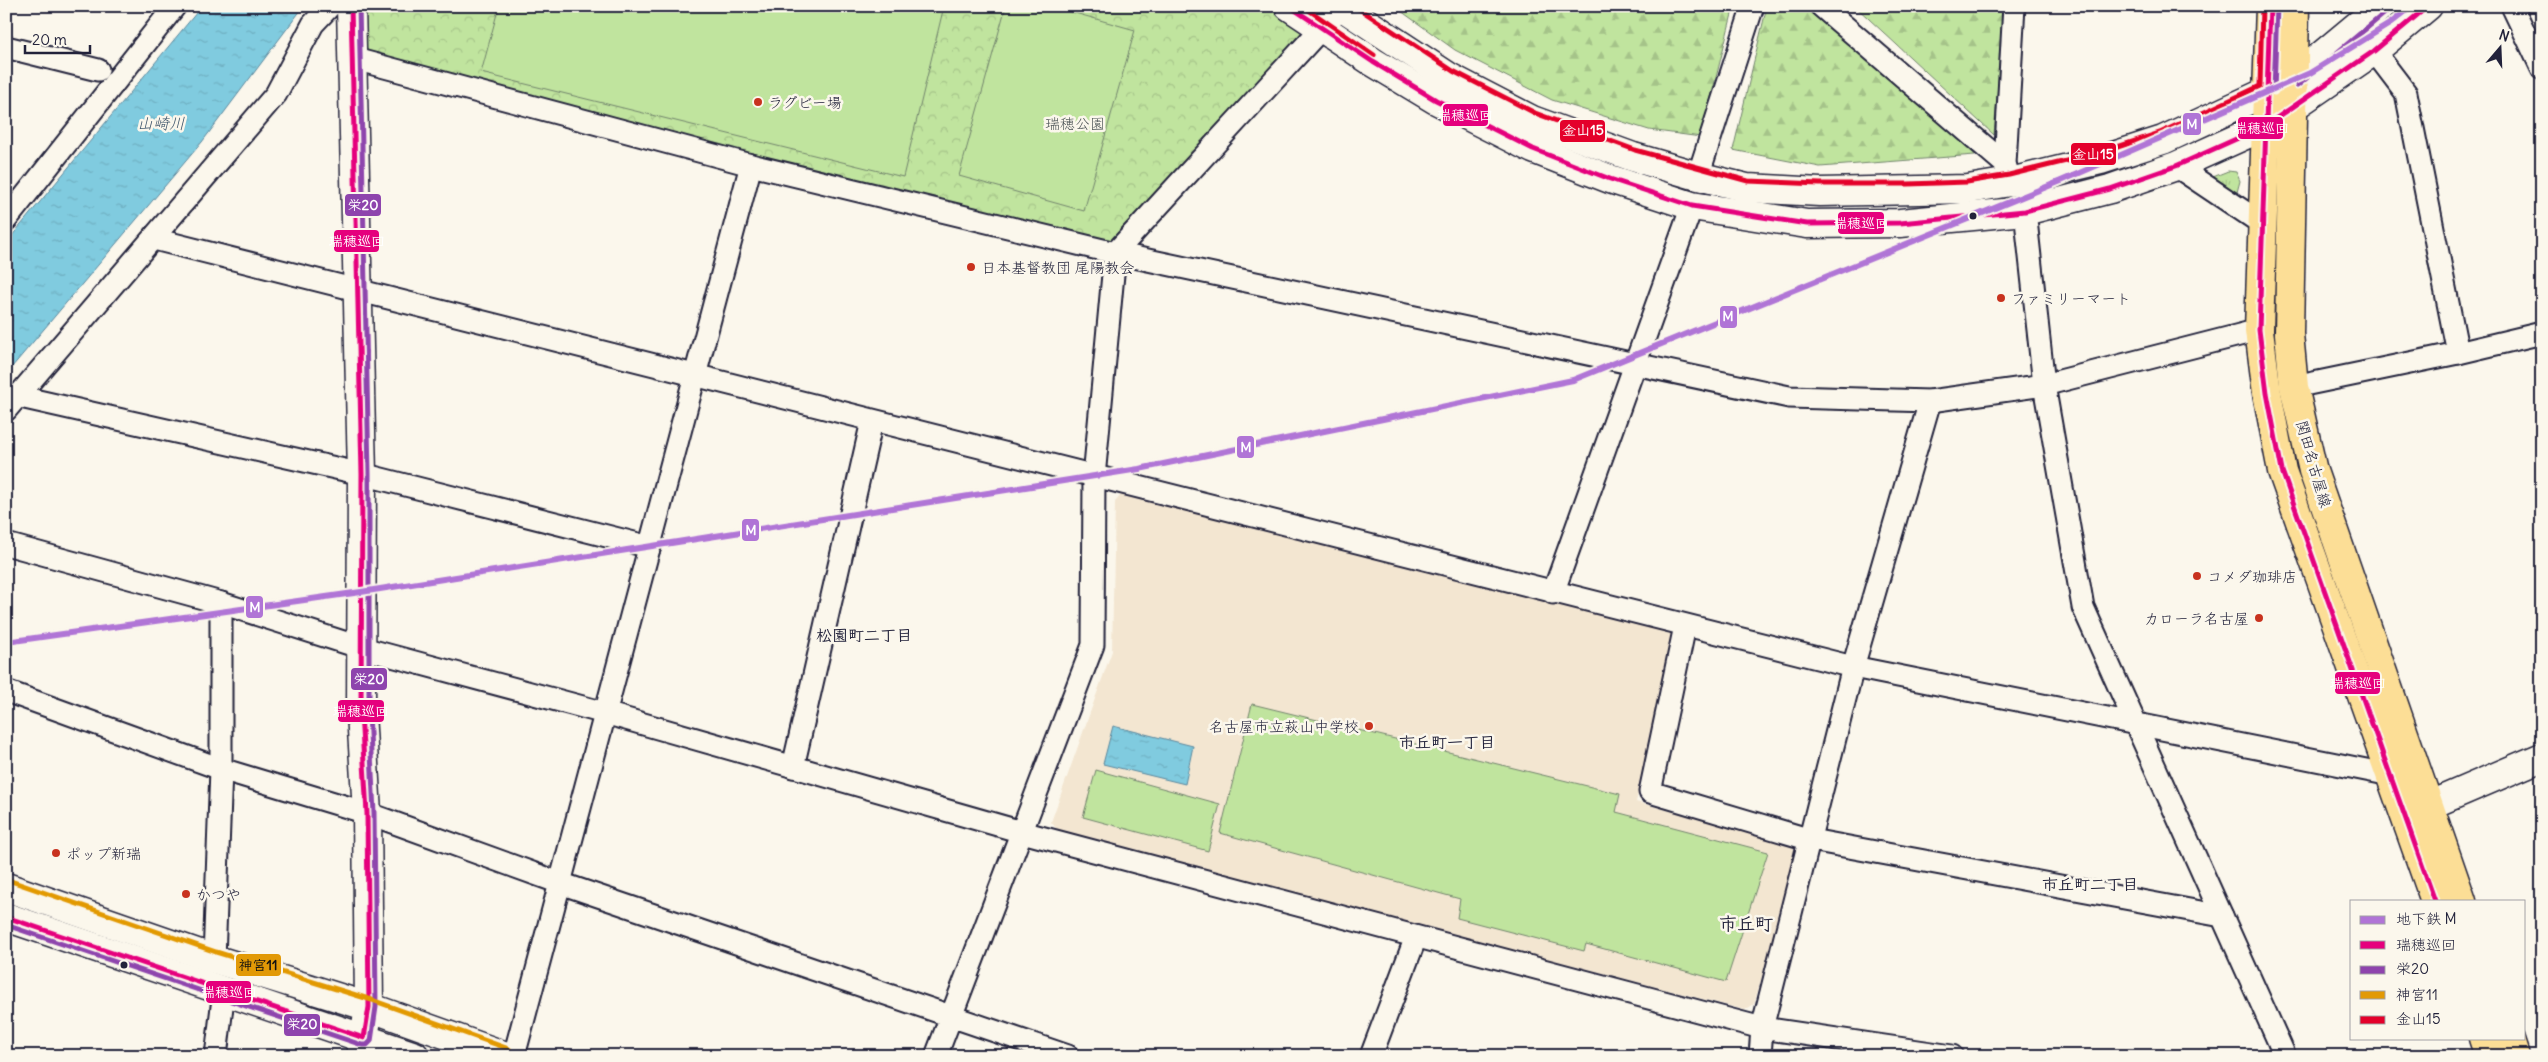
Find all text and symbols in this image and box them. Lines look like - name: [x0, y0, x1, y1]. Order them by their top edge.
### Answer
- scale bar: [25, 22, 90, 54]
- north arrow: [2476, 22, 2526, 72]
- text: N: [2497, 26, 2512, 46]
- text: 20 m: [32, 30, 67, 49]
- place label: ラグビー場: [768, 93, 842, 112]
- marker: ラグビー場: [752, 96, 764, 108]
- line badge: 瑞穂巡回: [1442, 103, 1489, 127]
- text: 瑞穂巡回: [1436, 106, 1493, 124]
- line badge: M: [2182, 112, 2202, 136]
- water label: 山崎川: [137, 113, 185, 133]
- park label: 瑞穂公園: [1045, 114, 1105, 133]
- text: M: [2186, 115, 2198, 133]
- line badge: 瑞穂巡回: [2237, 116, 2284, 140]
- line badge: 金山15: [1559, 119, 1606, 143]
- text: 瑞穂巡回: [2232, 119, 2289, 137]
- text: 金山15: [1562, 121, 1604, 139]
- line badge: 金山15: [2070, 142, 2117, 166]
- text: 金山15: [2072, 145, 2114, 163]
- line badge: 栄20: [344, 193, 382, 217]
- text: 栄20: [348, 196, 378, 214]
- line badge: 瑞穂巡回: [1837, 211, 1885, 235]
- unlabelled marker: [1968, 211, 1978, 221]
- text: 瑞穂巡回: [1832, 214, 1889, 232]
- line badge: 瑞穂巡回: [333, 229, 380, 253]
- text: 瑞穂巡回: [328, 232, 385, 250]
- place label: 日本基督教団 尾陽教会: [981, 258, 1135, 277]
- marker: 日本基督教団 尾陽教会: [965, 261, 977, 273]
- place label: ファミリーマート: [2011, 289, 2131, 308]
- marker: ファミリーマート: [1995, 292, 2007, 304]
- line badge: M: [1719, 305, 1738, 329]
- text: M: [1722, 307, 1734, 325]
- street label: 関田名古屋線: [2292, 418, 2336, 510]
- line badge: M: [1236, 435, 1255, 459]
- text: M: [1240, 438, 1252, 456]
- line badge: M: [741, 518, 760, 542]
- text: M: [745, 521, 757, 539]
- place label: コメダ珈琲店: [2207, 567, 2297, 586]
- marker: コメダ珈琲店: [2191, 570, 2203, 582]
- line badge: M: [245, 595, 264, 619]
- text: M: [249, 598, 261, 616]
- place label: カローラ名古屋: [2144, 609, 2249, 628]
- marker: カローラ名古屋: [2253, 612, 2265, 624]
- district label: 松園町二丁目: [816, 625, 912, 645]
- line badge: 栄20: [350, 667, 388, 691]
- text: 栄20: [354, 670, 384, 688]
- line badge: 瑞穂巡回: [2334, 671, 2381, 695]
- text: 瑞穂巡回: [2329, 674, 2386, 692]
- line badge: 瑞穂巡回: [337, 699, 385, 723]
- text: 瑞穂巡回: [332, 702, 389, 720]
- place label: 名古屋市立萩山中学校: [1209, 717, 1359, 736]
- marker: 名古屋市立萩山中学校: [1363, 720, 1375, 732]
- district label: 市丘町一丁目: [1399, 732, 1495, 752]
- place label: ポップ新瑞: [66, 844, 141, 863]
- marker: ポップ新瑞: [50, 847, 62, 859]
- district label: 市丘町二丁目: [2042, 874, 2138, 894]
- place label: かつや: [196, 885, 241, 904]
- marker: かつや: [180, 888, 192, 900]
- legend: [2350, 900, 2526, 1040]
- text: 地下鉄 M: [2396, 909, 2457, 928]
- district label: 市丘町: [1719, 912, 1773, 935]
- text: 瑞穂巡回: [2396, 935, 2456, 954]
- line badge: 神宮11: [235, 953, 282, 977]
- text: 神宮11: [238, 956, 278, 974]
- text: 栄20: [2396, 959, 2429, 978]
- unlabelled marker: [119, 960, 129, 970]
- line badge: 瑞穂巡回: [205, 980, 252, 1004]
- text: 瑞穂巡回: [200, 983, 257, 1001]
- text: 神宮11: [2396, 985, 2438, 1004]
- text: 金山15: [2396, 1009, 2441, 1028]
- line badge: 栄20: [283, 1013, 321, 1037]
- text: 栄20: [287, 1015, 317, 1033]

